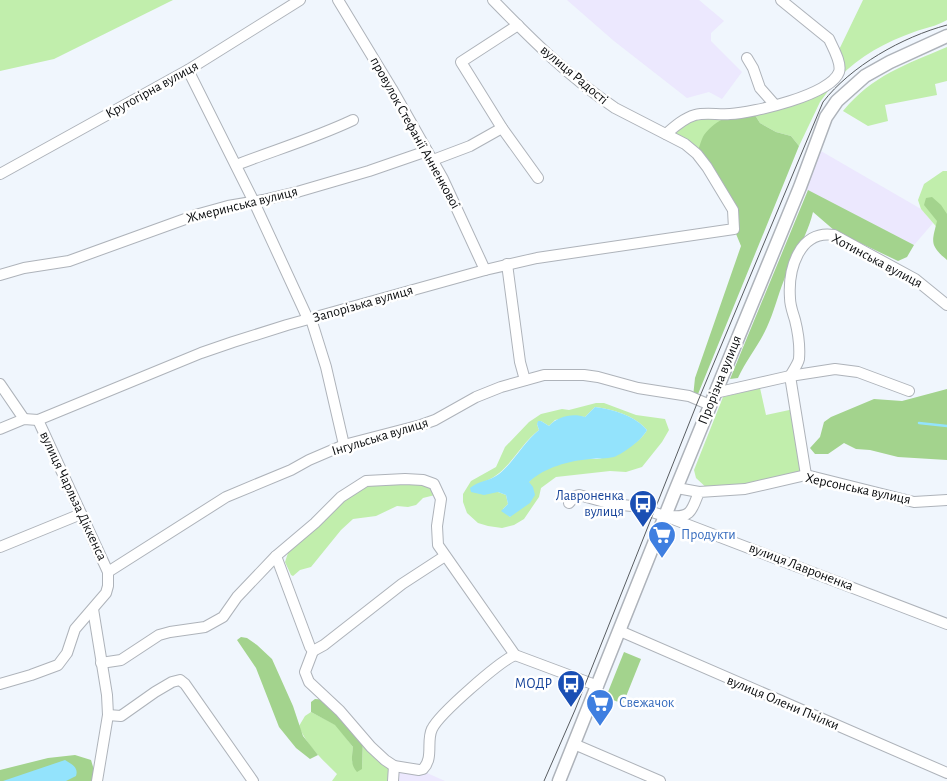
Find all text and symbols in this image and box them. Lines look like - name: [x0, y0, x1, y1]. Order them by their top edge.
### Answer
- street label: вулиця Радості: [537, 43, 611, 107]
- street label: провулок Стефанії Анненкової: [367, 55, 463, 212]
- street label: Крутогірна вулиця: [103, 59, 201, 121]
- street label: Жмеринська вулиця: [185, 184, 299, 226]
- street label: Хотинська вулиця: [829, 231, 925, 291]
- street label: Запорізька вулиця: [311, 283, 415, 325]
- street label: Прорізна вулиця: [696, 333, 744, 427]
- street label: Інгульська вулиця: [330, 416, 430, 458]
- street label: вулиця Чарльза Діккенса: [37, 429, 109, 563]
- street label: Херсонська вулиця: [804, 471, 912, 507]
- place label: Лавроненка вулиця: [556, 489, 625, 519]
- bus stop icon: Лавроненка вулиця: [628, 489, 658, 528]
- supermarket icon: Продукти: [647, 520, 677, 559]
- place label: Продукти: [681, 528, 736, 542]
- street label: вулиця Лавроненка: [747, 541, 856, 594]
- bus stop icon: МОДР: [556, 669, 586, 708]
- street label: вулиця Олени Пчілки: [725, 673, 841, 733]
- place label: МОДР: [515, 677, 552, 691]
- supermarket icon: Свежачок: [585, 688, 615, 727]
- place label: Свежачок: [619, 696, 675, 710]

